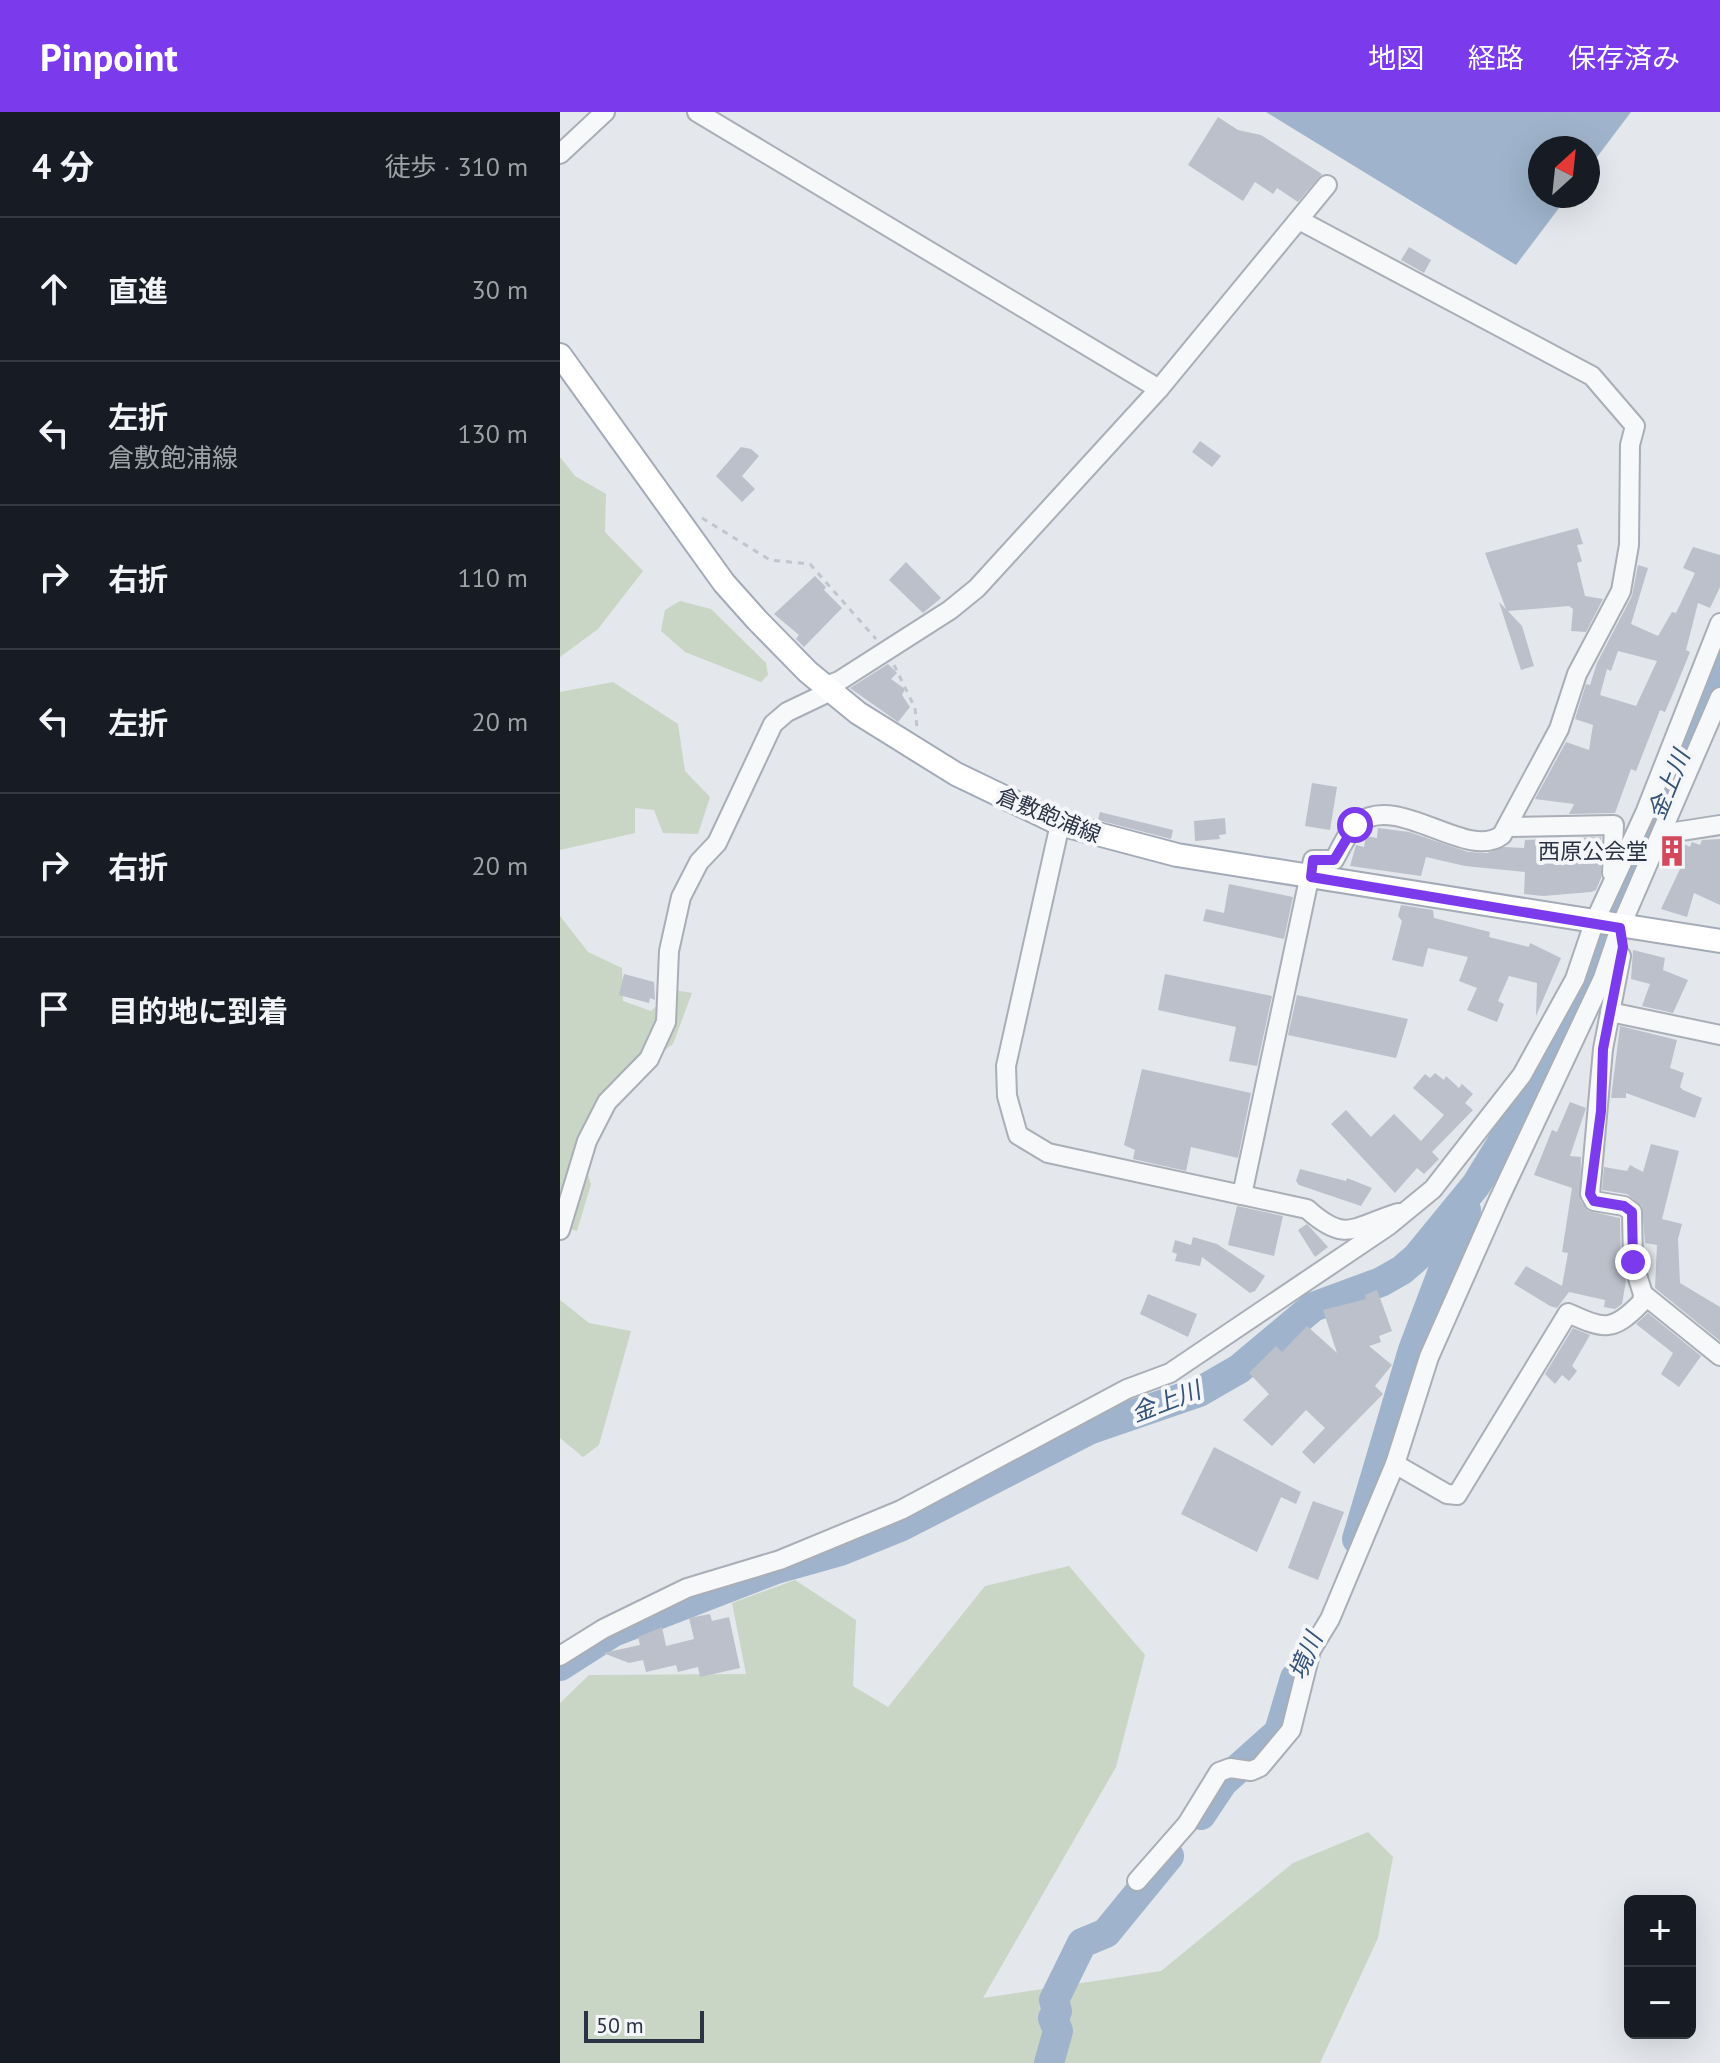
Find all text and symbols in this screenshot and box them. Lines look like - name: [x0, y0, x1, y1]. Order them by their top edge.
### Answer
- text: Pinpoint: [40, 32, 178, 81]
- text: 地図: [1368, 39, 1424, 76]
- text: 経路: [1468, 39, 1524, 76]
- text: 保存済み: [1568, 39, 1680, 76]
- north arrow: [1528, 136, 1600, 208]
- text: 4 分: [32, 144, 94, 188]
- text: 徒歩 · 310 m: [385, 150, 528, 183]
- icon: ahead: [32, 267, 76, 311]
- text: 直進: [108, 271, 168, 310]
- text: 30 m: [472, 273, 528, 306]
- text: 左折: [108, 397, 168, 436]
- icon: left: [32, 411, 76, 455]
- text: 130 m: [457, 417, 528, 450]
- text: 倉敷飽浦線: [108, 441, 238, 474]
- icon: right: [32, 555, 76, 599]
- text: 右折: [108, 559, 168, 598]
- text: 110 m: [457, 561, 528, 594]
- icon: left: [32, 699, 76, 743]
- text: 左折: [108, 703, 168, 742]
- text: 20 m: [472, 705, 528, 738]
- water label: 金上川: [1641, 743, 1698, 824]
- street label: 倉敷飽浦線: [993, 781, 1105, 849]
- route start: [1337, 807, 1373, 843]
- building icon: 西原公会堂: [1655, 834, 1689, 868]
- place label: 西原公会堂: [1538, 837, 1648, 865]
- icon: right: [32, 843, 76, 887]
- text: 右折: [108, 847, 168, 886]
- text: 20 m: [472, 849, 528, 882]
- icon: arrive: [32, 987, 76, 1031]
- text: 目的地に到着: [108, 991, 288, 1030]
- route end: [1615, 1244, 1651, 1280]
- water label: 金上川: [1127, 1373, 1208, 1429]
- water label: 境川: [1282, 1625, 1330, 1684]
- map controls: [1624, 1895, 1696, 2039]
- button: +: [1624, 1895, 1696, 1967]
- button: −: [1624, 1967, 1696, 2039]
- scale bar: [584, 2007, 704, 2043]
- text: 50 m: [596, 2011, 644, 2039]

